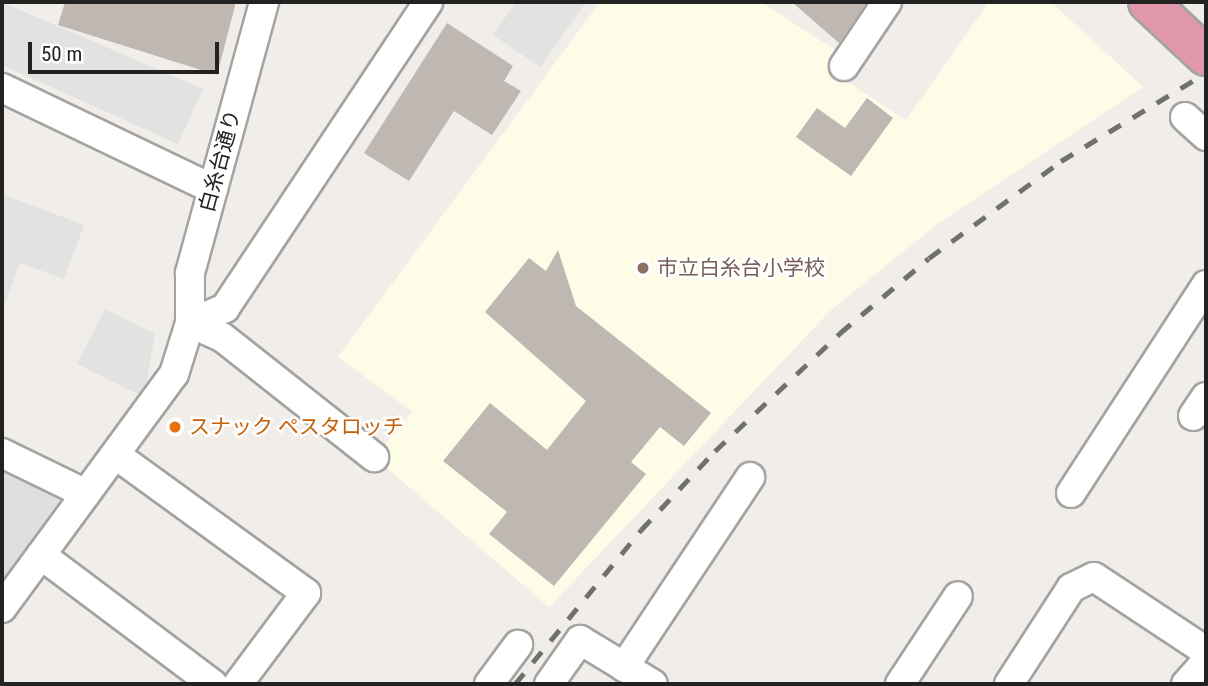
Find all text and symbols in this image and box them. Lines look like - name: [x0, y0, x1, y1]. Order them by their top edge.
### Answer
- scale bar: [32, 28, 222, 72]
- text: 50 m: [41, 42, 82, 66]
- street label: 白糸台通り: [194, 107, 246, 215]
- place label: 市立白糸台小学校: [657, 255, 825, 281]
- marker: 市立白糸台小学校: [635, 260, 651, 276]
- place label: スナック ペスタロッチ: [189, 414, 404, 440]
- marker: スナック ペスタロッチ: [167, 419, 183, 435]

